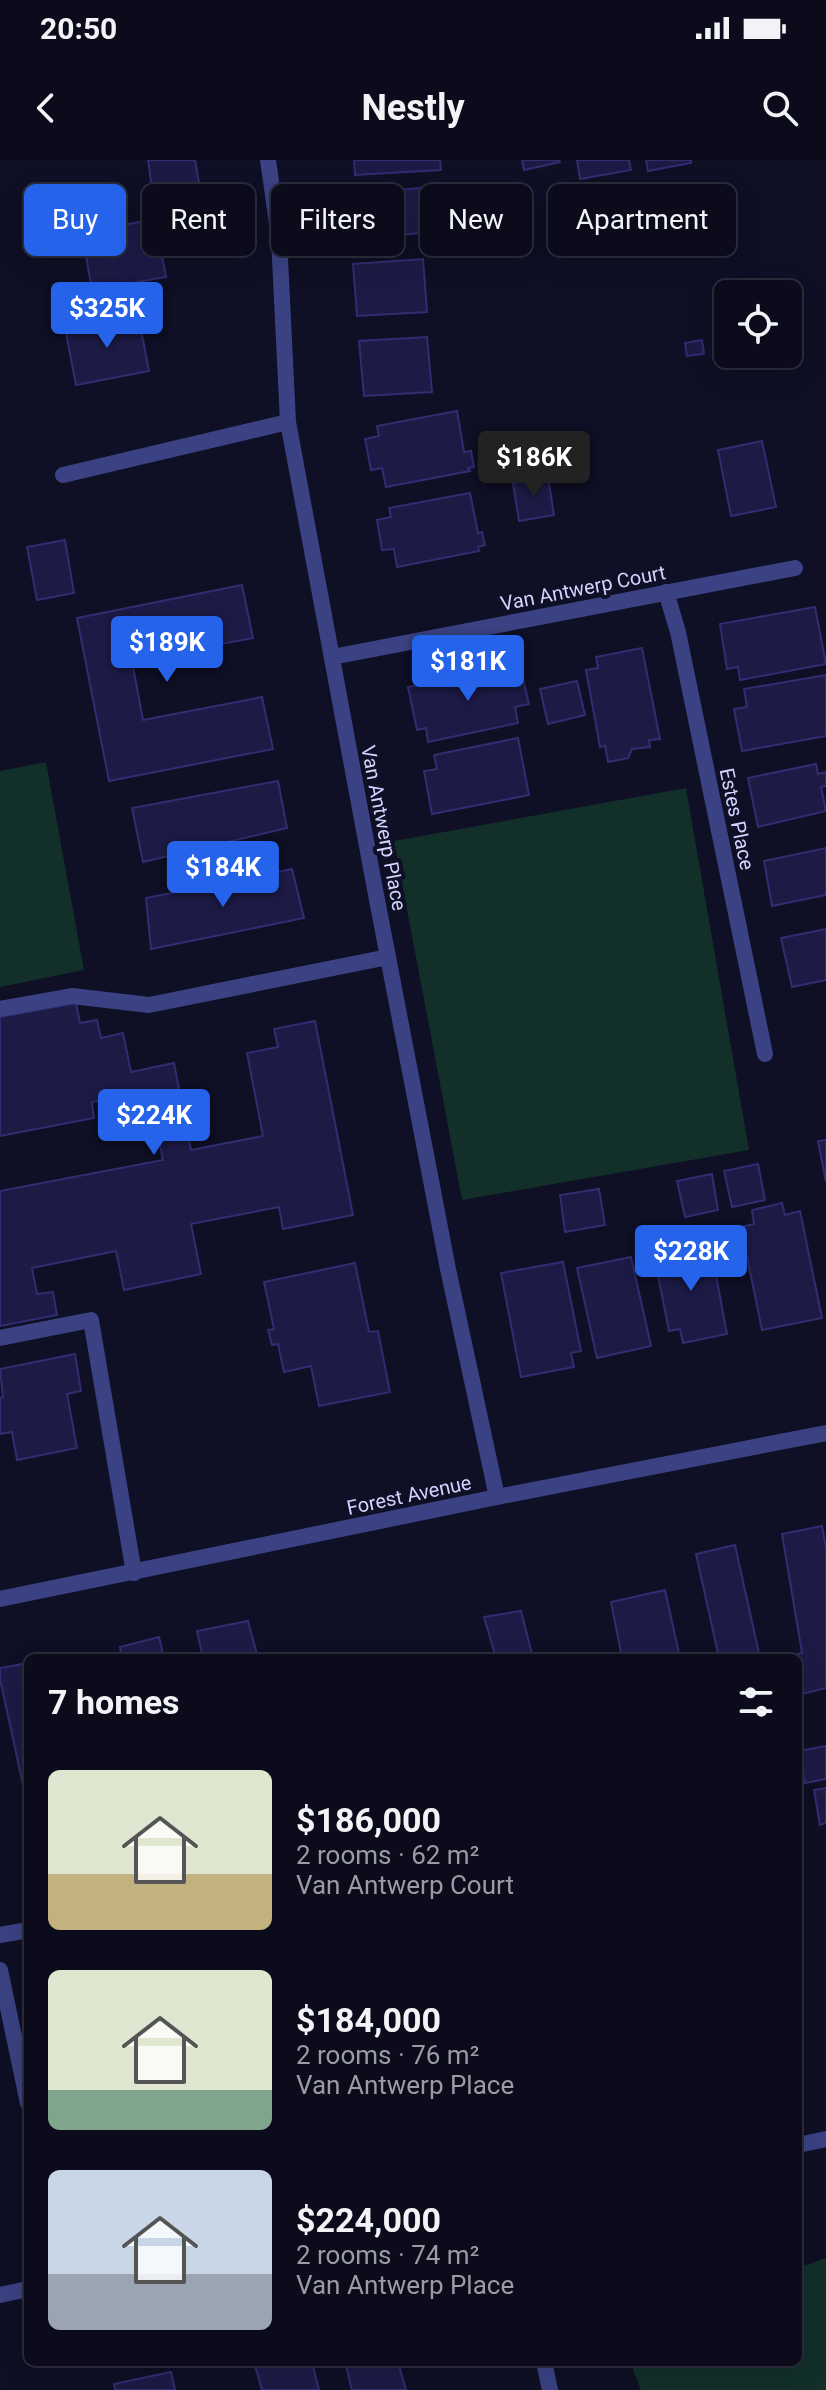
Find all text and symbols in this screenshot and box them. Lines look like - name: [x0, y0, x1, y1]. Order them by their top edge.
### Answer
- text: 20:50: [40, 11, 117, 46]
- icon: back: [24, 86, 68, 130]
- icon: search: [758, 86, 802, 130]
- text: Nestly: [361, 87, 465, 129]
- chip: Buy: [24, 184, 126, 256]
- chip: Rent: [142, 184, 255, 256]
- chip: Filters: [271, 184, 404, 256]
- chip: New: [420, 184, 532, 256]
- chip: Apartment: [548, 184, 736, 256]
- map controls: [714, 280, 802, 368]
- button: locate: [714, 280, 802, 368]
- pin: $325K: [51, 282, 163, 350]
- text: $325K: [69, 293, 145, 323]
- pin: $186K: [478, 431, 590, 499]
- text: $186K: [496, 442, 572, 472]
- street label: Van Antwerp Court: [498, 560, 668, 616]
- pin: $189K: [111, 616, 223, 684]
- text: $189K: [129, 627, 205, 657]
- pin: $181K: [412, 635, 524, 703]
- text: $181K: [430, 646, 506, 676]
- street label: Van Antwerp Place: [356, 743, 412, 913]
- street label: Estes Place: [714, 766, 760, 872]
- pin: $184K: [167, 841, 279, 909]
- text: $184K: [185, 852, 261, 882]
- pin: $224K: [98, 1089, 210, 1157]
- text: $224K: [116, 1100, 192, 1130]
- pin: $228K: [635, 1225, 747, 1293]
- text: $228K: [653, 1236, 729, 1266]
- street label: Forest Avenue: [345, 1470, 473, 1520]
- icon: filters: [734, 1680, 778, 1724]
- text: 7 homes: [48, 1682, 179, 1722]
- text: $186,000: [296, 1800, 441, 1840]
- icon: home: [112, 1802, 208, 1898]
- text: 2 rooms · 62 m²: [296, 1840, 479, 1870]
- text: Van Antwerp Court: [296, 1870, 514, 1900]
- text: $184,000: [296, 2000, 441, 2040]
- icon: home: [112, 2002, 208, 2098]
- text: 2 rooms · 76 m²: [296, 2040, 479, 2070]
- text: Van Antwerp Place: [296, 2070, 514, 2100]
- text: $224,000: [296, 2200, 441, 2240]
- icon: home: [112, 2202, 208, 2298]
- text: 2 rooms · 74 m²: [296, 2240, 479, 2270]
- text: Van Antwerp Place: [296, 2270, 514, 2300]

